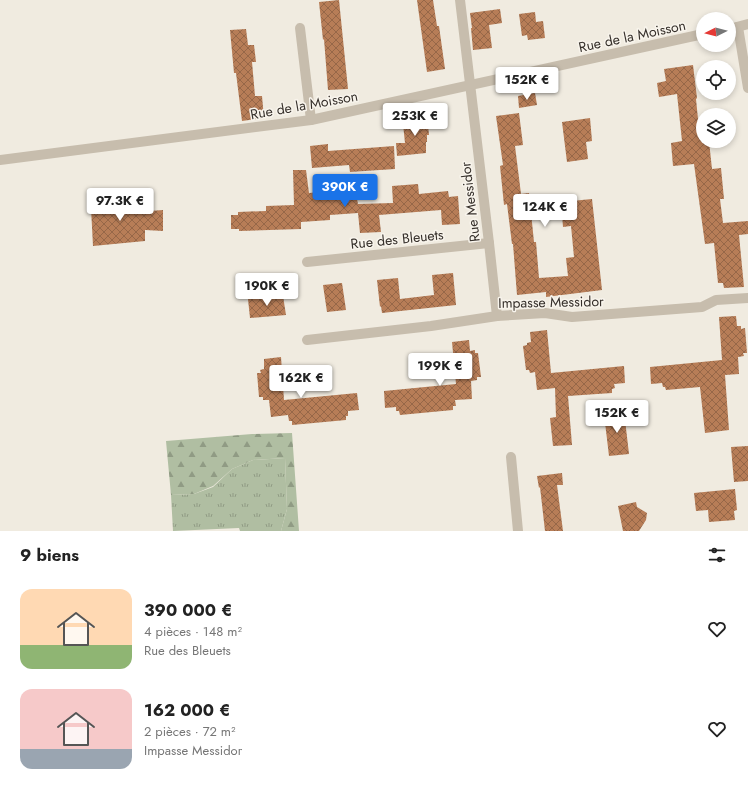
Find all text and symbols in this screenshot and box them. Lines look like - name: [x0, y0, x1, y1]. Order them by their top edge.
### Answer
- north arrow: [696, 12, 736, 52]
- map controls: [696, 12, 736, 148]
- street label: Rue de la Moisson: [577, 15, 687, 57]
- button: locate: [696, 60, 736, 100]
- pin: 152K €: [494, 67, 560, 101]
- text: 152K €: [504, 70, 550, 89]
- street label: Rue de la Moisson: [249, 86, 359, 124]
- pin: 253K €: [382, 103, 448, 137]
- text: 253K €: [392, 106, 438, 125]
- button: layers: [696, 108, 736, 148]
- street label: Rue Messidor: [455, 161, 485, 243]
- pin: 390K €: [312, 174, 378, 208]
- text: 390K €: [322, 177, 368, 196]
- pin: 97.3K €: [83, 188, 157, 222]
- text: 97.3K €: [96, 191, 144, 210]
- pin: 124K €: [512, 194, 578, 228]
- text: 124K €: [522, 197, 568, 216]
- street label: Rue des Bleuets: [349, 224, 445, 254]
- pin: 190K €: [234, 273, 300, 307]
- text: 190K €: [244, 276, 290, 295]
- street label: Impasse Messidor: [498, 291, 604, 313]
- pin: 199K €: [407, 353, 473, 387]
- text: 199K €: [417, 356, 463, 375]
- pin: 162K €: [268, 365, 334, 399]
- text: 162K €: [278, 368, 324, 387]
- pin: 152K €: [584, 400, 650, 434]
- text: 152K €: [594, 403, 640, 422]
- text: 9 biens: [20, 543, 79, 567]
- icon: filters: [706, 544, 728, 566]
- text: 390 000 €: [144, 598, 232, 622]
- icon: home: [52, 605, 100, 653]
- icon: heart: [706, 618, 728, 640]
- text: 4 pièces · 148 m²: [144, 622, 242, 641]
- text: Rue des Bleuets: [144, 641, 231, 660]
- text: 162 000 €: [144, 698, 230, 722]
- icon: home: [52, 705, 100, 753]
- icon: heart: [706, 718, 728, 740]
- text: 2 pièces · 72 m²: [144, 722, 235, 741]
- text: Impasse Messidor: [144, 741, 242, 760]

